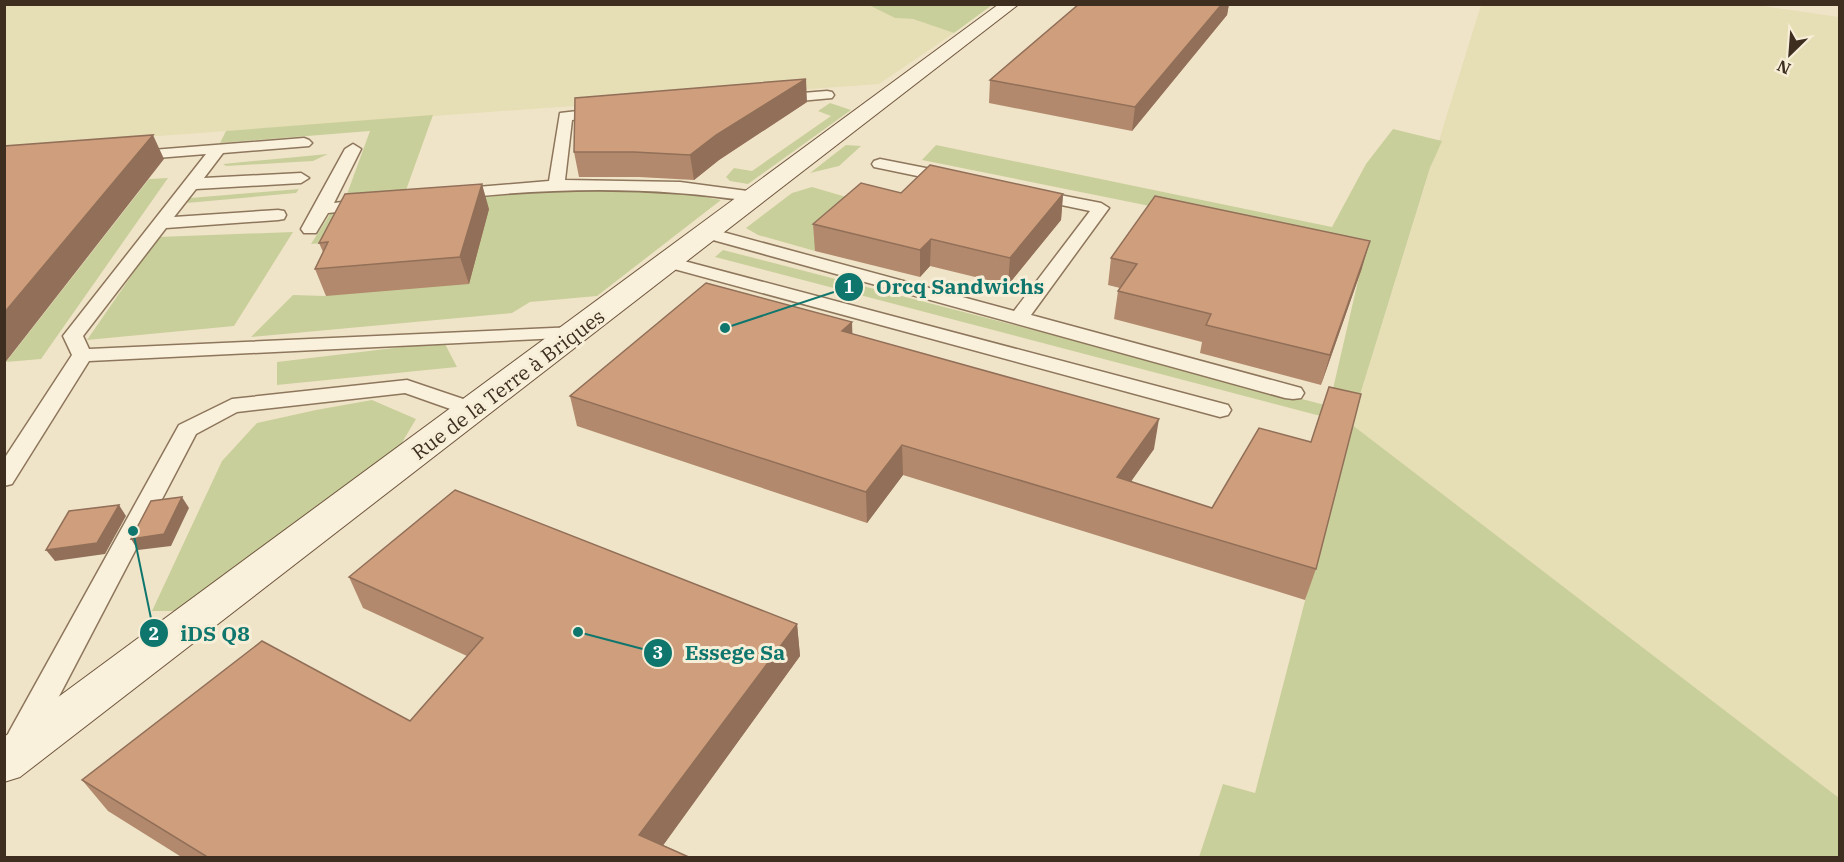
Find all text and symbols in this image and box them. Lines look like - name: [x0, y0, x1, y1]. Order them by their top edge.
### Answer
- north arrow: [1760, 24, 1820, 84]
- text: N: [1774, 56, 1794, 79]
- callout: Orcq Sandwichs: [834, 267, 1057, 306]
- text: Orcq Sandwichs: [876, 272, 1044, 300]
- text: 1: [844, 275, 855, 298]
- street label: Rue de la Terre à Briques: [406, 302, 610, 466]
- callout: iDS Q8: [139, 614, 262, 653]
- text: iDS Q8: [180, 619, 250, 647]
- text: 2: [149, 622, 159, 645]
- callout: Essege Sa: [643, 633, 797, 672]
- text: Essege Sa: [685, 638, 785, 666]
- text: 3: [653, 641, 663, 664]

